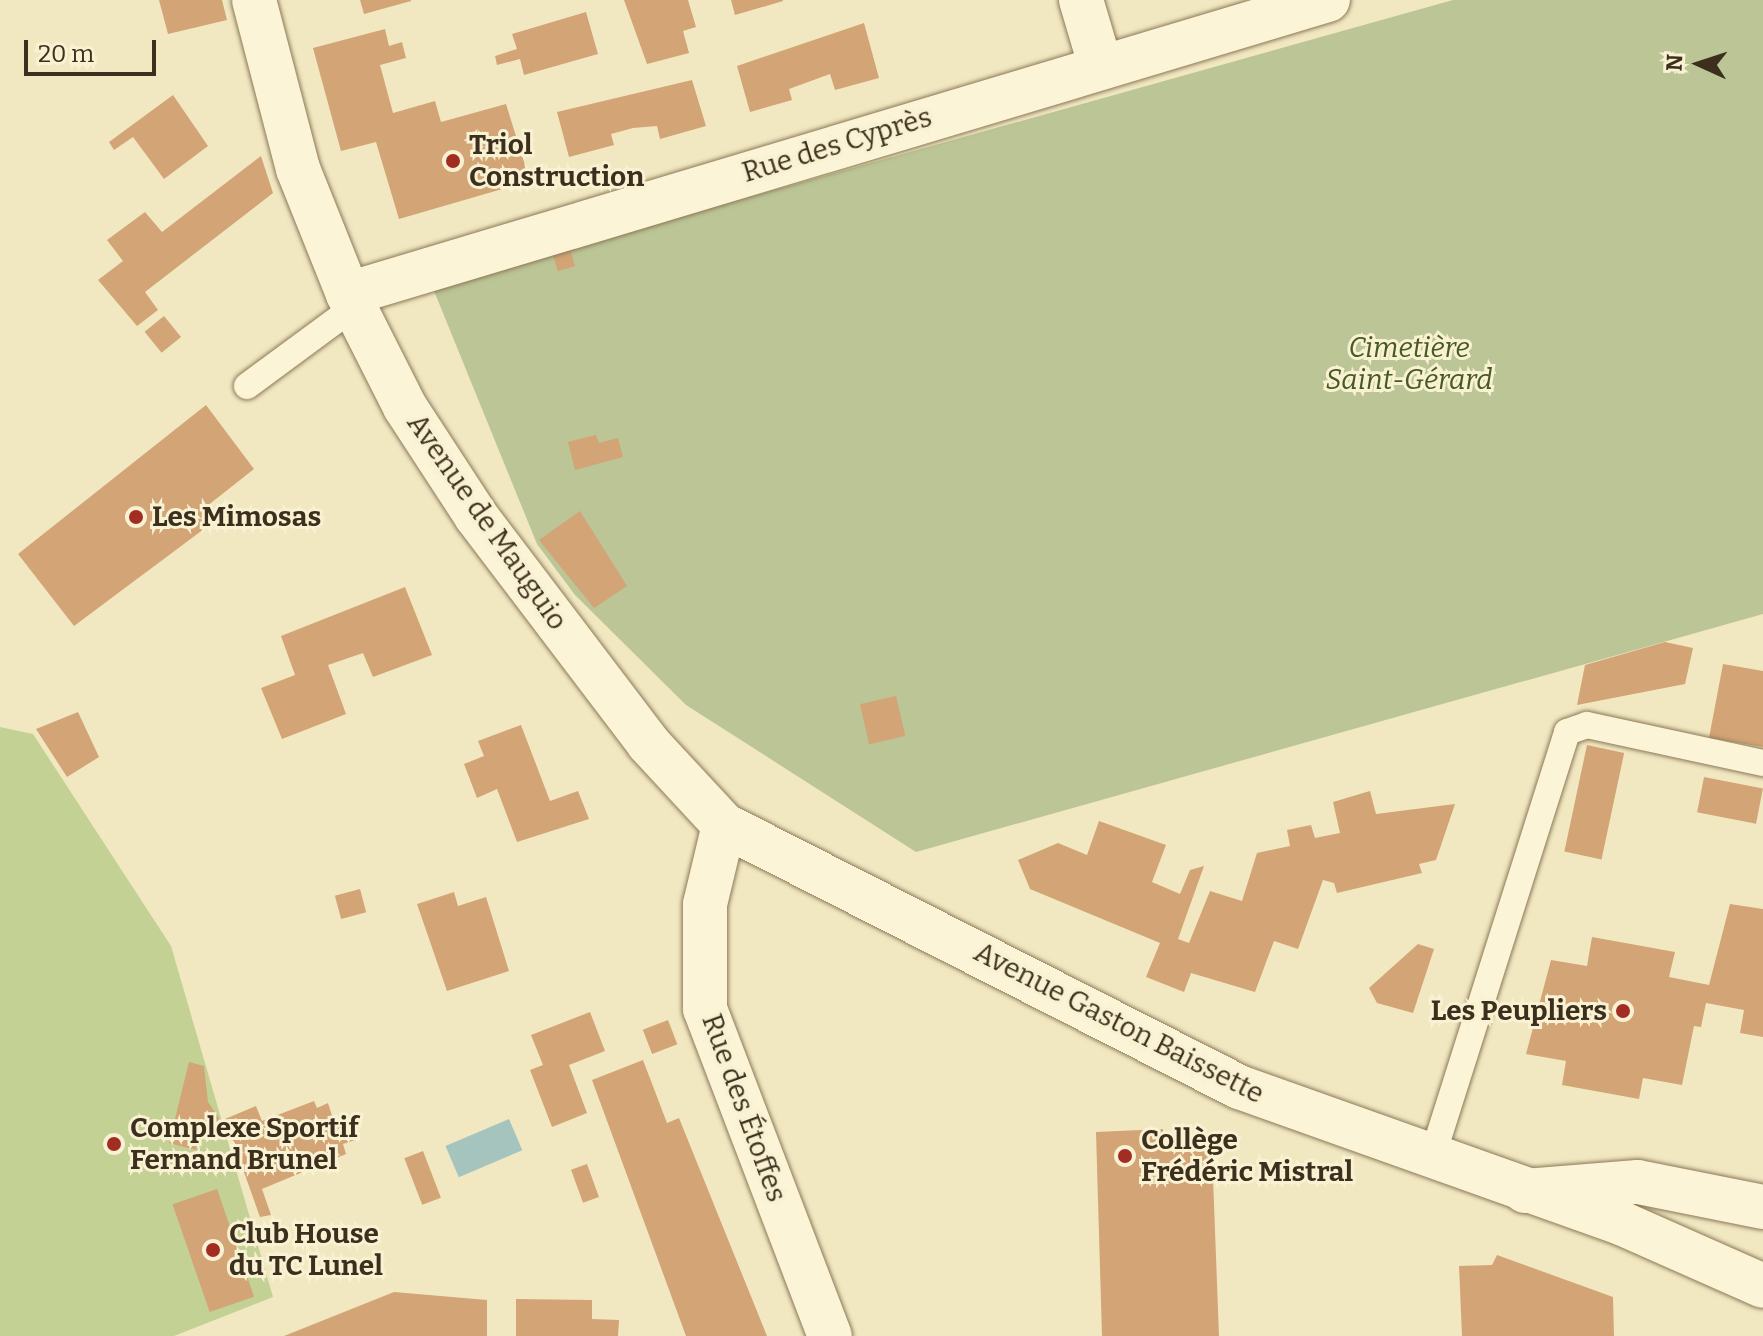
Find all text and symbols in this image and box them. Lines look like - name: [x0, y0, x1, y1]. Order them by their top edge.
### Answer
- scale bar: [28, 24, 160, 74]
- north arrow: [1659, 24, 1739, 104]
- text: 20 m: [38, 40, 94, 68]
- text: N: [1661, 54, 1688, 72]
- street label: Rue des Cyprès: [738, 100, 936, 190]
- place label: Triol Construction: [469, 128, 644, 194]
- marker: Triol Construction: [444, 152, 462, 170]
- park label: Cimetière Saint-Gérard: [1325, 331, 1493, 397]
- street label: Avenue de Mauguio: [400, 407, 574, 637]
- place label: Les Mimosas: [152, 500, 321, 534]
- marker: Les Mimosas: [127, 508, 145, 526]
- street label: Avenue Gaston Baissette: [969, 935, 1269, 1111]
- place label: Les Peupliers: [1431, 994, 1607, 1028]
- marker: Les Peupliers: [1614, 1002, 1632, 1020]
- street label: Rue des Étoffes: [694, 1009, 794, 1207]
- place label: Complexe Sportif Fernand Brunel: [130, 1111, 359, 1177]
- place label: Collège Frédéric Mistral: [1141, 1123, 1353, 1189]
- marker: Complexe Sportif Fernand Brunel: [105, 1135, 123, 1153]
- marker: Collège Frédéric Mistral: [1116, 1147, 1134, 1165]
- place label: Club House du TC Lunel: [229, 1217, 383, 1283]
- marker: Club House du TC Lunel: [204, 1241, 222, 1259]

